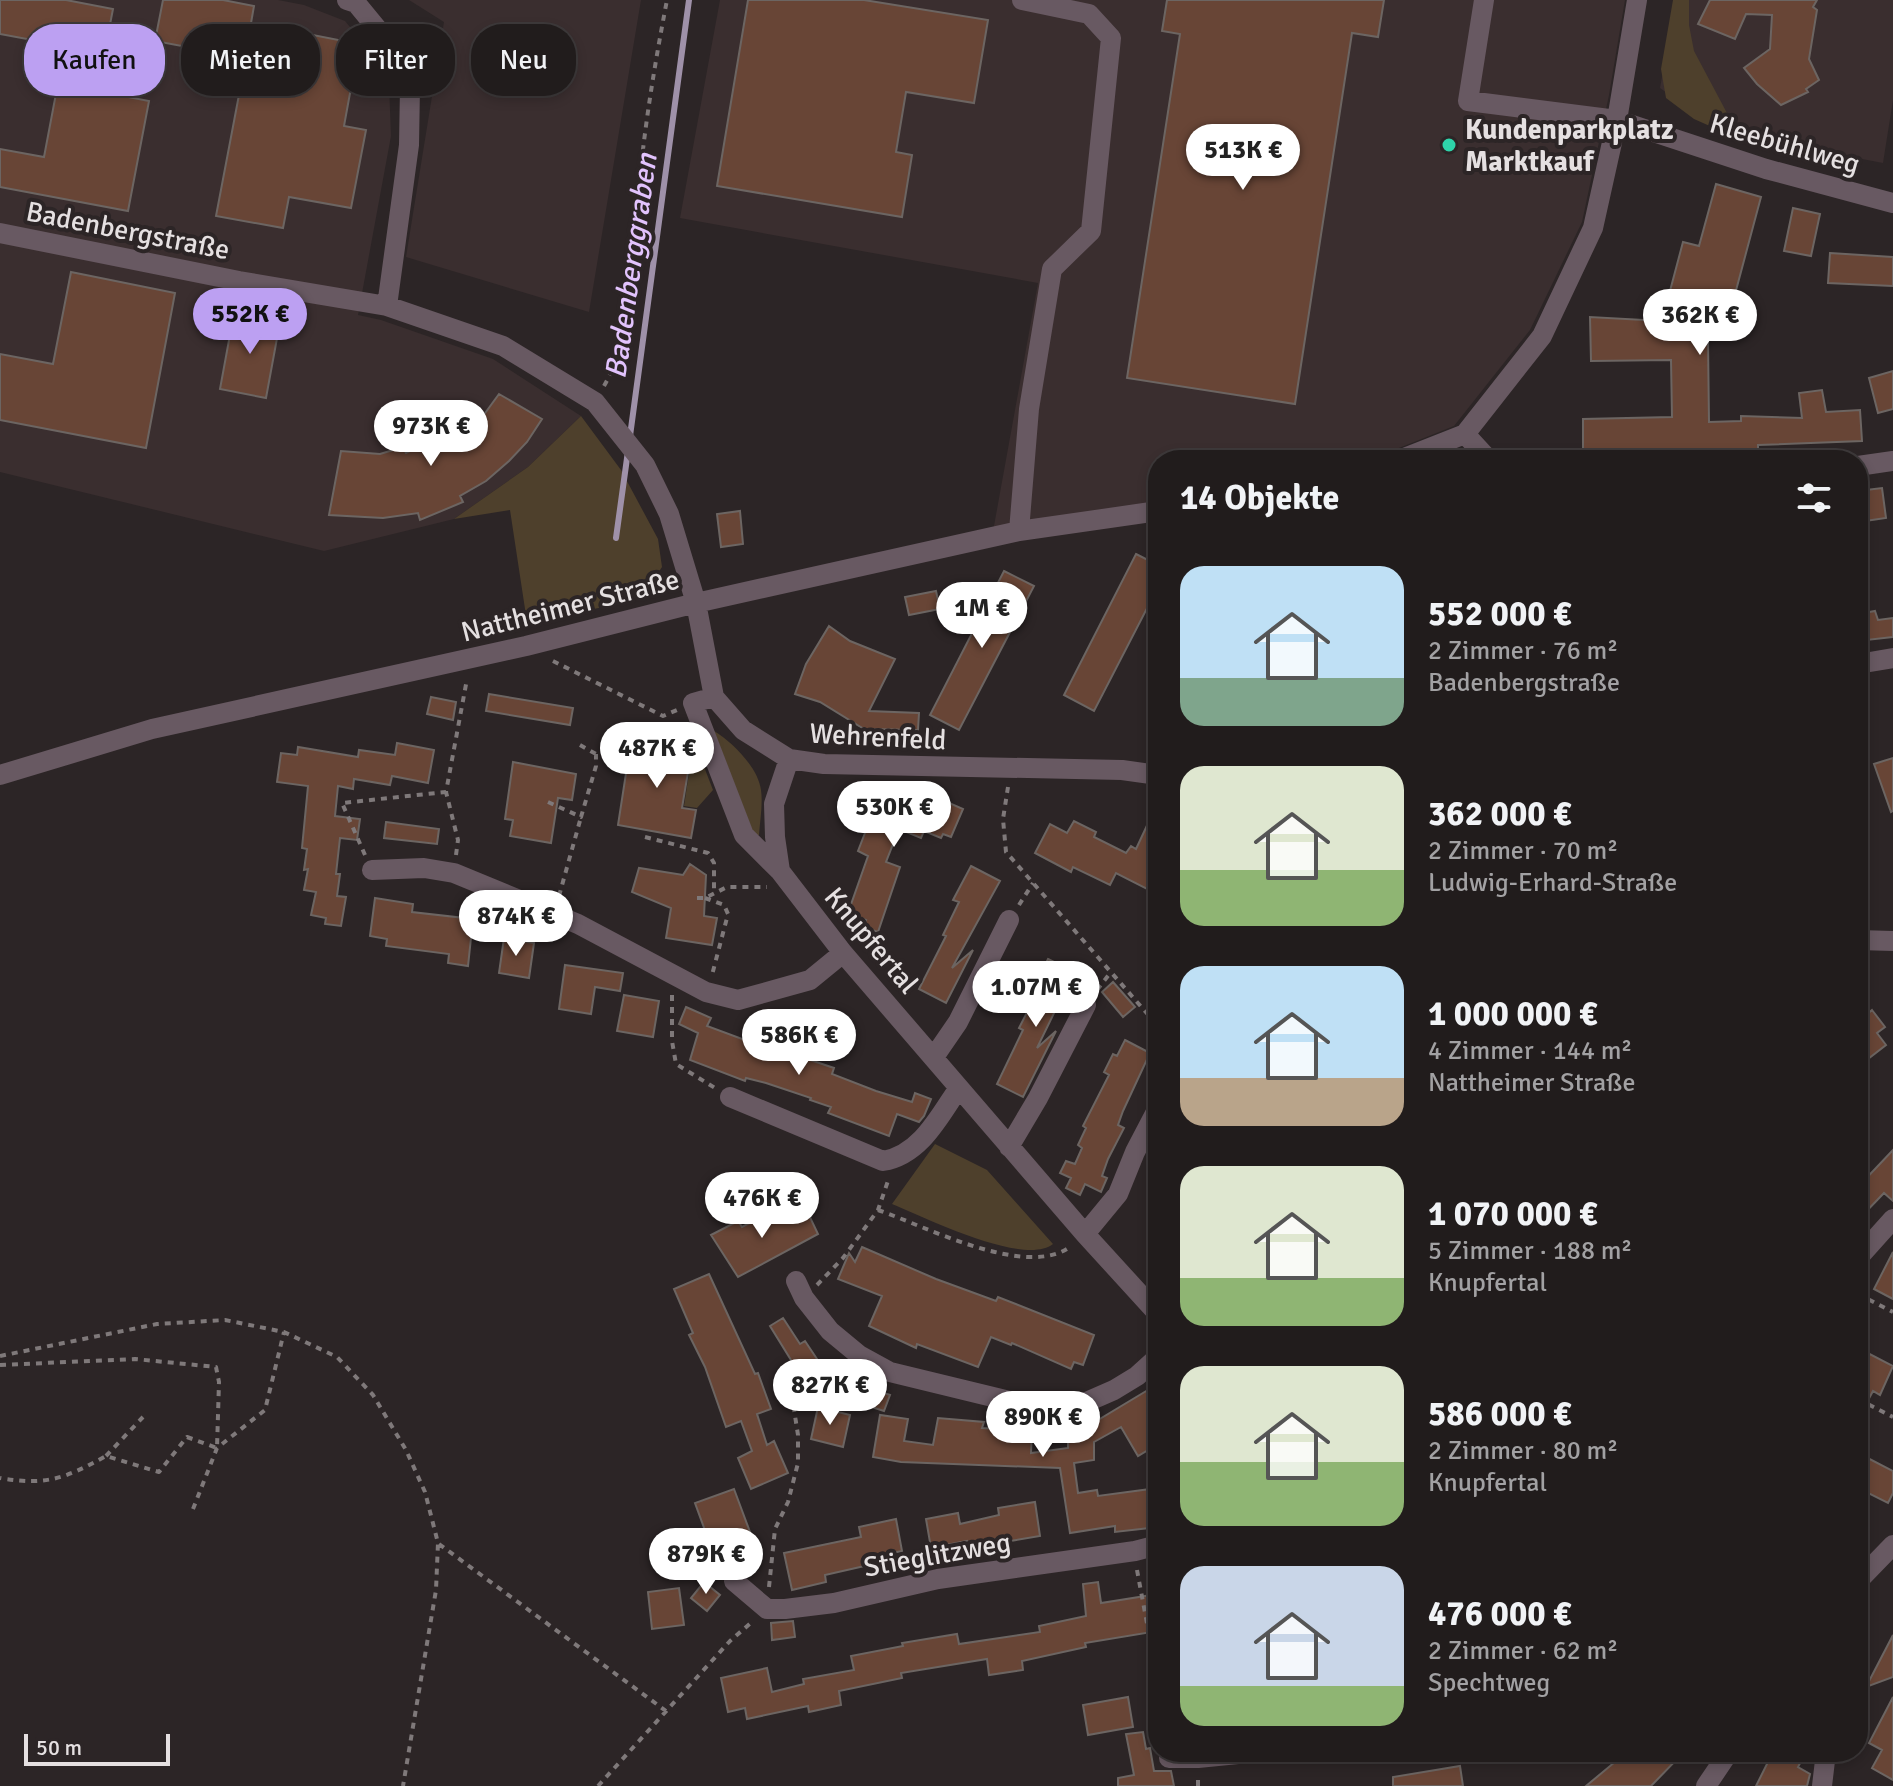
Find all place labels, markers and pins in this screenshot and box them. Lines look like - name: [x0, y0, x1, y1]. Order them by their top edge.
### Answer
- place label: Kundenparkplatz Marktkauf: [1465, 113, 1674, 179]
- pin: 513K €: [1178, 124, 1308, 192]
- marker: Kundenparkplatz Marktkauf: [1440, 136, 1458, 154]
- pin: 552K €: [185, 288, 315, 356]
- pin: 362K €: [1635, 289, 1765, 357]
- pin: 973K €: [366, 400, 496, 468]
- pin: 1M €: [935, 582, 1029, 650]
- pin: 487K €: [592, 722, 722, 790]
- pin: 530K €: [829, 781, 959, 849]
- pin: 874K €: [451, 890, 581, 958]
- pin: 1.07M €: [962, 961, 1110, 1029]
- pin: 586K €: [734, 1009, 864, 1077]
- pin: 476K €: [697, 1172, 827, 1240]
- pin: 827K €: [765, 1359, 895, 1427]
- pin: 890K €: [978, 1391, 1108, 1459]
- pin: 879K €: [641, 1528, 771, 1596]

